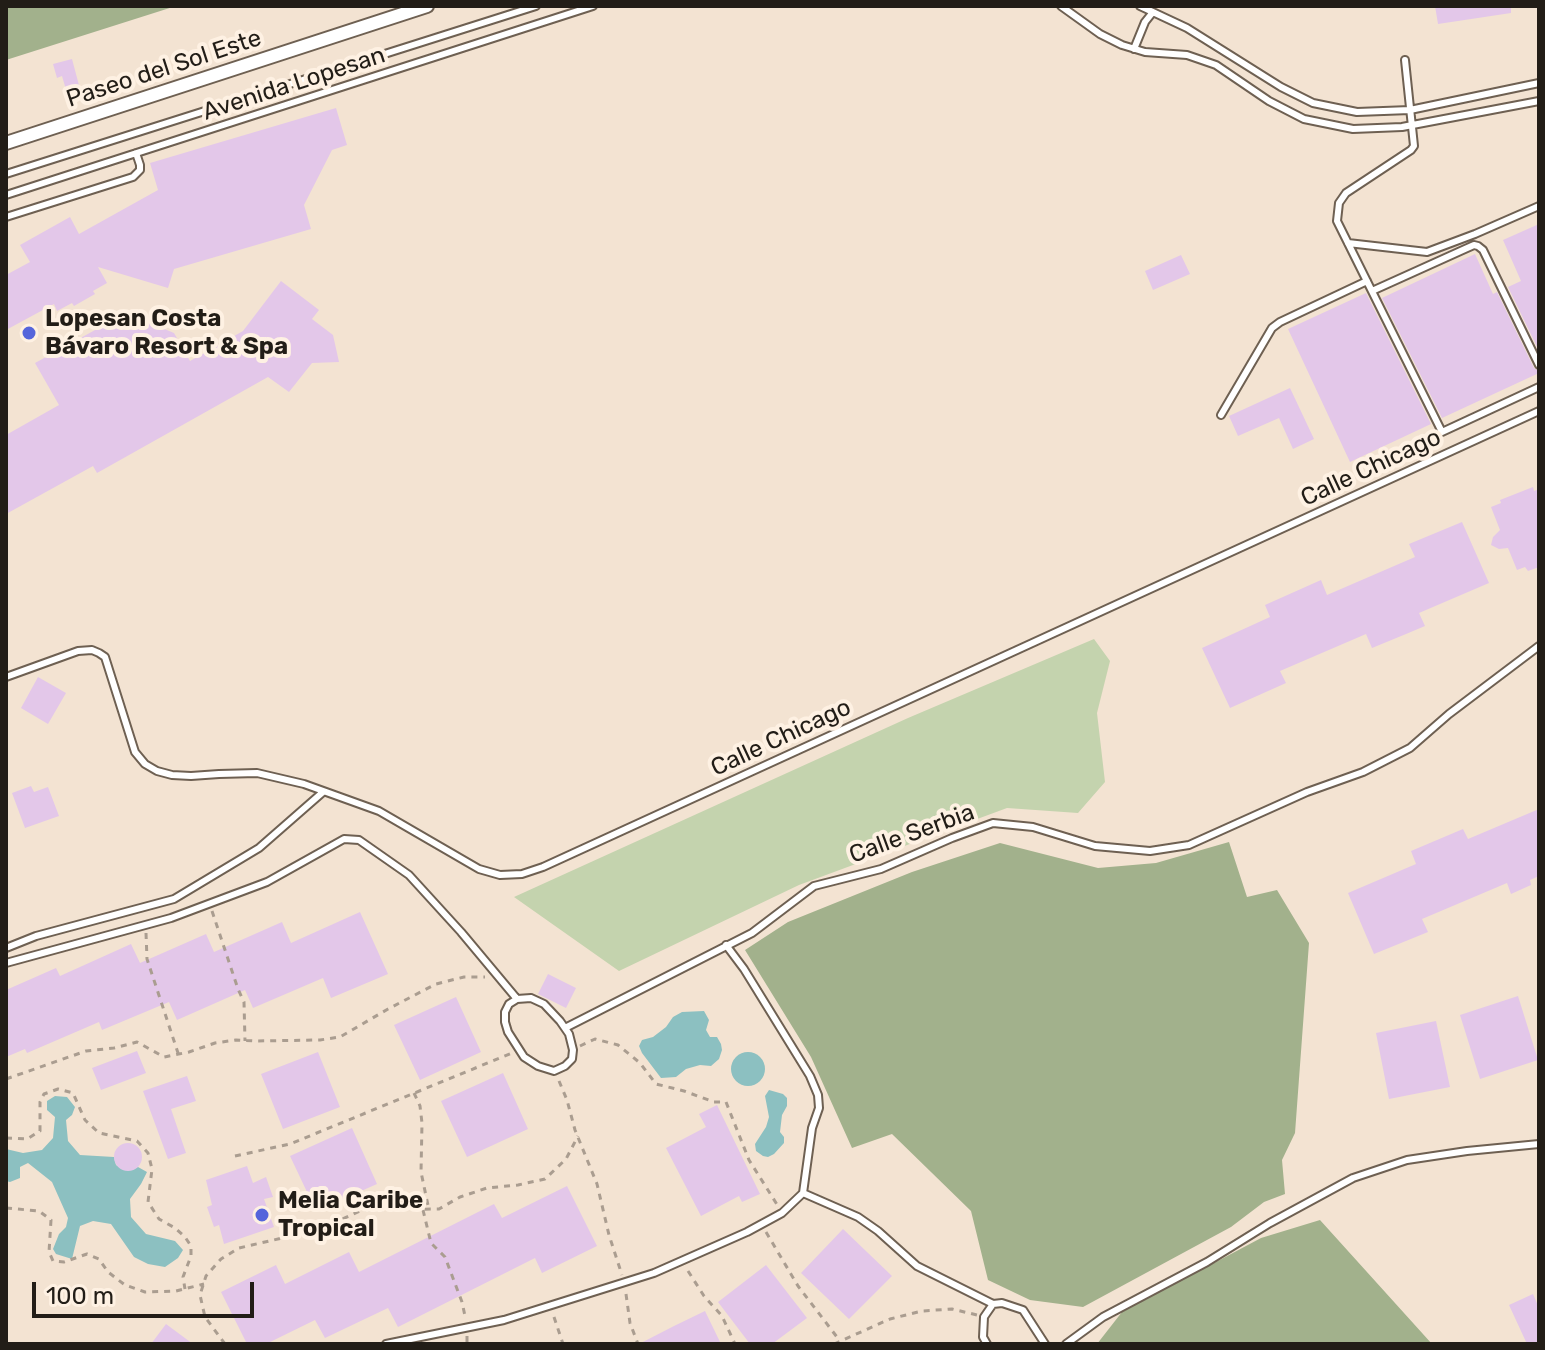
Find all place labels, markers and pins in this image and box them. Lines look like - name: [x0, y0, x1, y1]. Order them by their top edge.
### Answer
- place label: Lopesan Costa Bávaro Resort & Spa: [45, 305, 288, 361]
- marker: Lopesan Costa Bávaro Resort & Spa: [20, 324, 38, 342]
- place label: Melia Caribe Tropical: [278, 1187, 423, 1243]
- marker: Melia Caribe Tropical: [253, 1206, 271, 1224]

